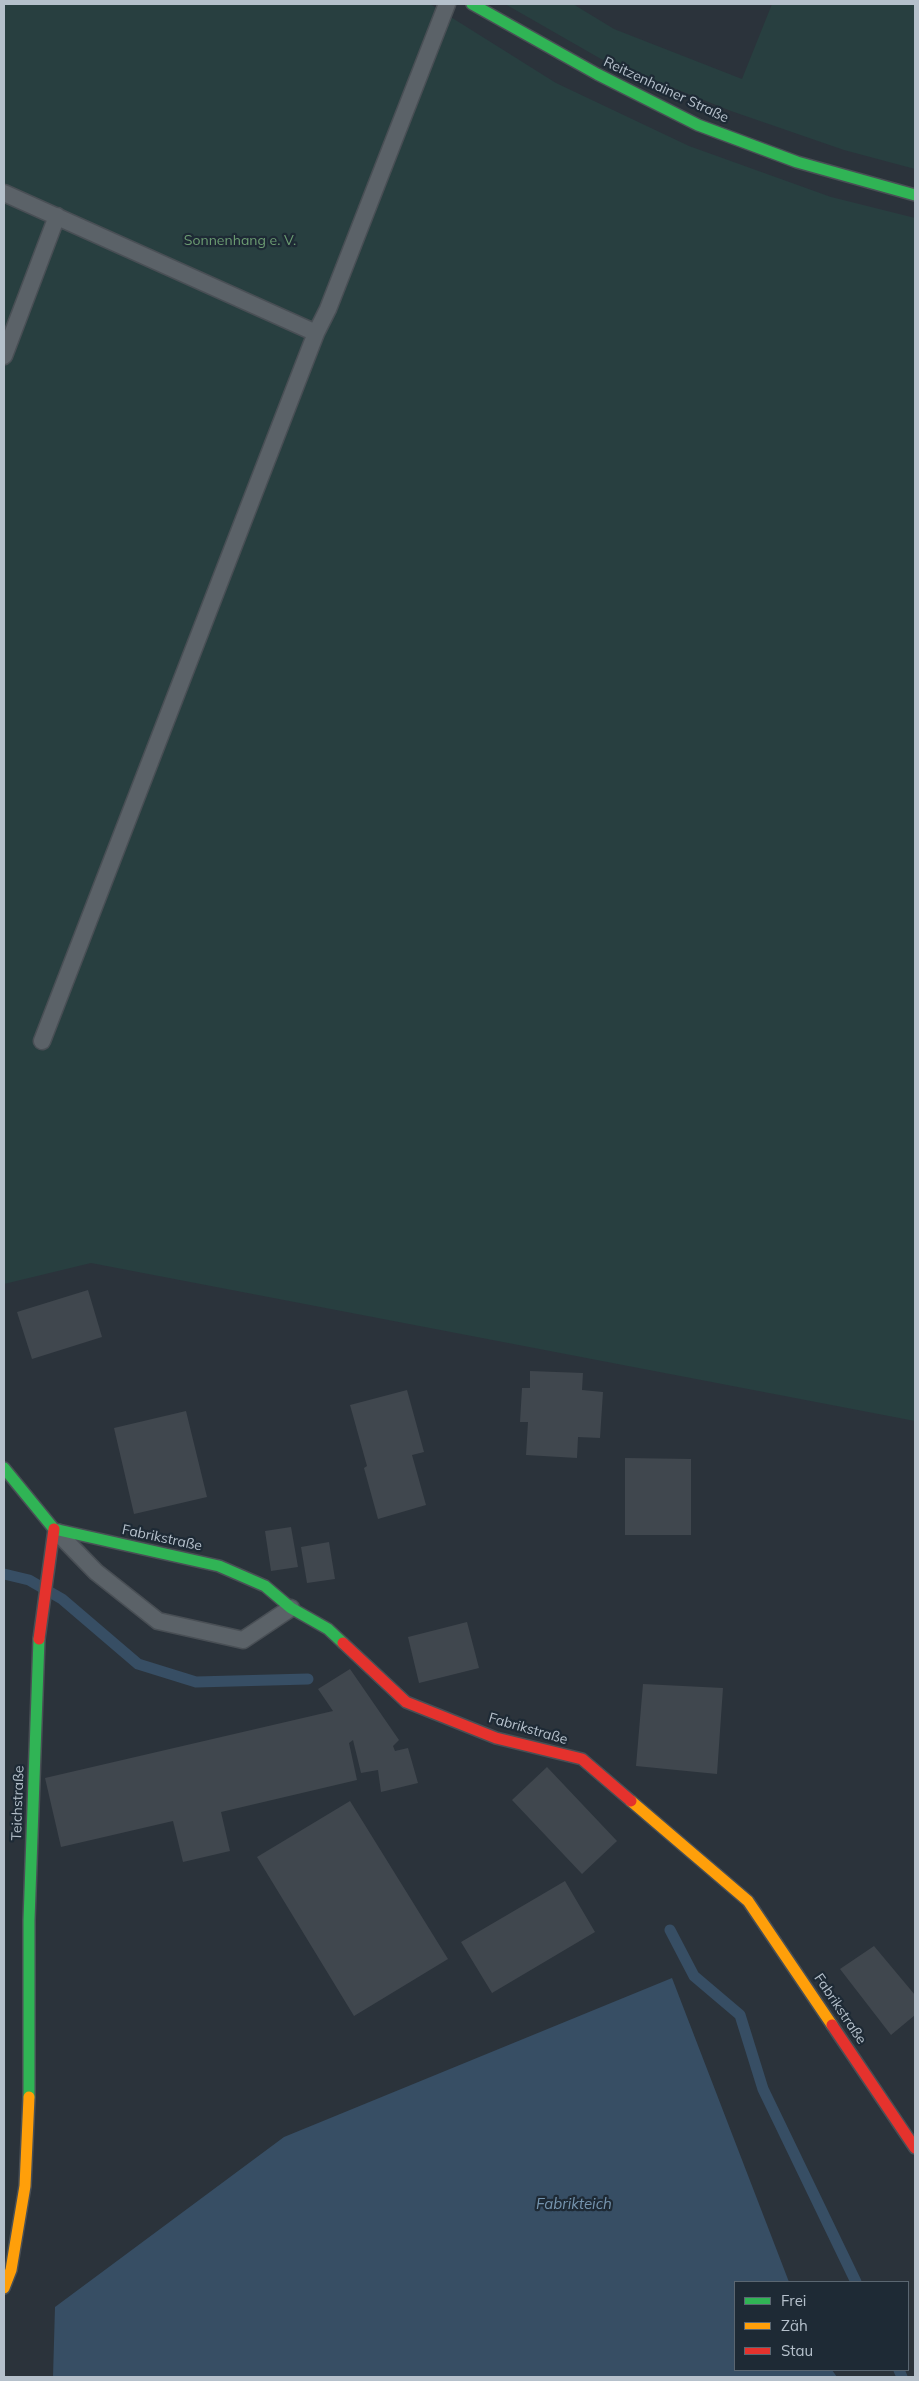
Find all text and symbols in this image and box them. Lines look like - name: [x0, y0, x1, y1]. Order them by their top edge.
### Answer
- street label: Reitzenhainer Straße: [601, 54, 731, 126]
- park label: Sonnenhang e. V.: [184, 233, 296, 249]
- street label: Fabrikstraße: [120, 1521, 204, 1555]
- street label: Fabrikstraße: [486, 1710, 570, 1748]
- street label: Teichstraße: [8, 1765, 28, 1841]
- street label: Fabrikstraße: [810, 1970, 870, 2048]
- water label: Fabrikteich: [536, 2195, 612, 2213]
- legend: [734, 2281, 909, 2371]
- text: Frei: [781, 2291, 806, 2310]
- text: Zäh: [781, 2316, 808, 2335]
- text: Stau: [781, 2341, 813, 2360]

